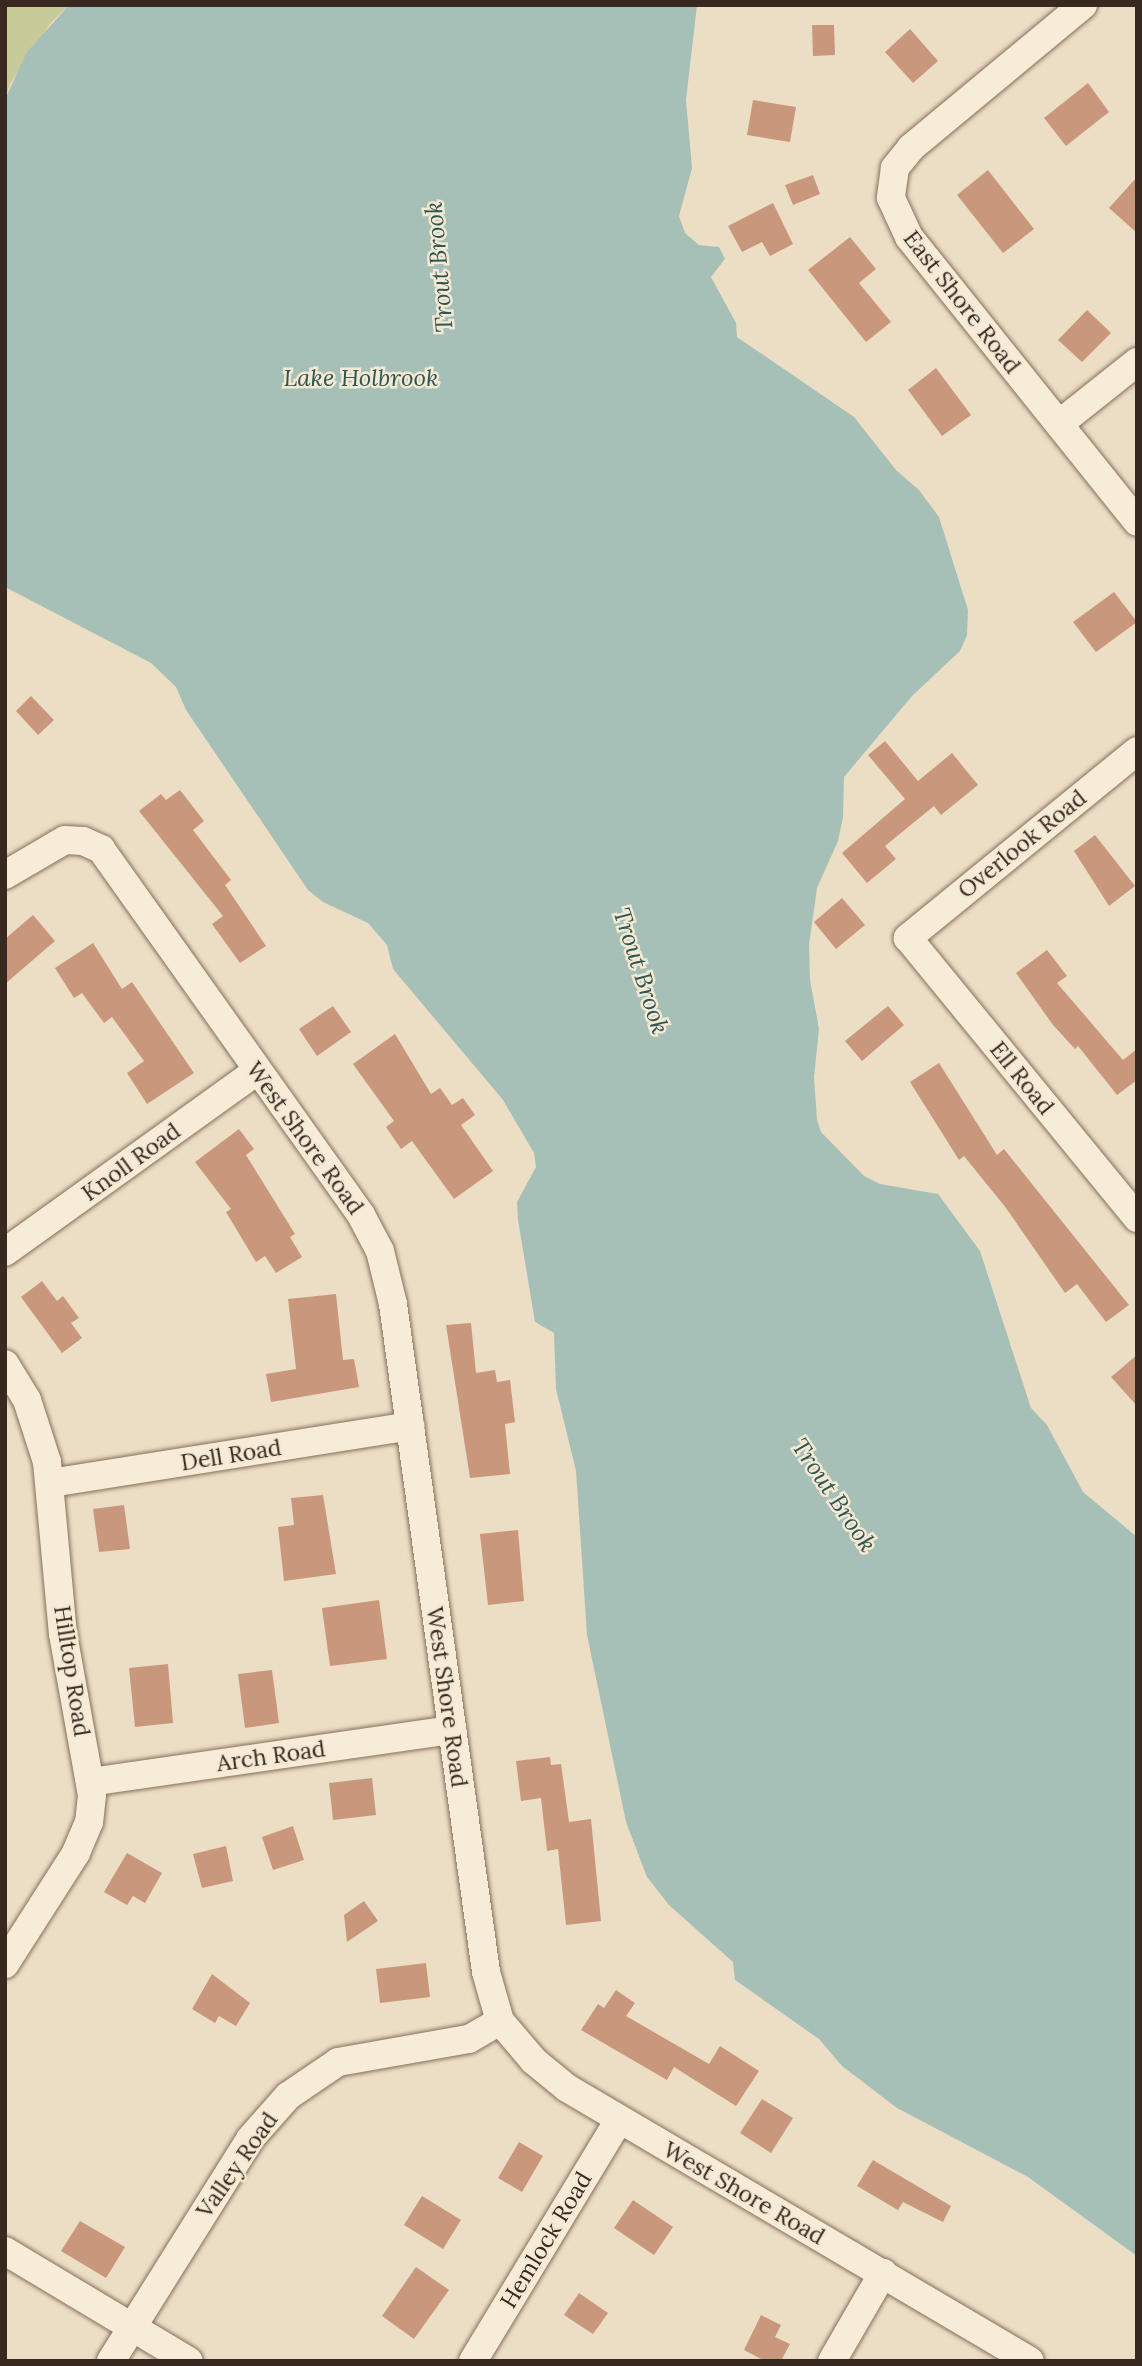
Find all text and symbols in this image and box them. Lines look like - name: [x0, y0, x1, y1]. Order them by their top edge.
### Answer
- water label: Trout Brook: [419, 201, 459, 333]
- street label: East Shore Road: [898, 225, 1026, 379]
- water label: Lake Holbrook: [284, 364, 438, 392]
- street label: Overlook Road: [952, 784, 1092, 904]
- water label: Trout Brook: [607, 904, 675, 1038]
- street label: Ell Road: [984, 1036, 1060, 1120]
- street label: West Shore Road: [240, 1056, 370, 1220]
- street label: Knoll Road: [76, 1117, 186, 1207]
- street label: Dell Road: [179, 1433, 283, 1477]
- water label: Trout Brook: [786, 1433, 882, 1557]
- street label: Hilltop Road: [48, 1604, 96, 1738]
- street label: West Shore Road: [421, 1605, 473, 1789]
- street label: Arch Road: [215, 1735, 327, 1777]
- street label: Valley Road: [190, 2107, 284, 2223]
- street label: West Shore Road: [658, 2136, 830, 2250]
- street label: Hemlock Road: [494, 2167, 598, 2313]

